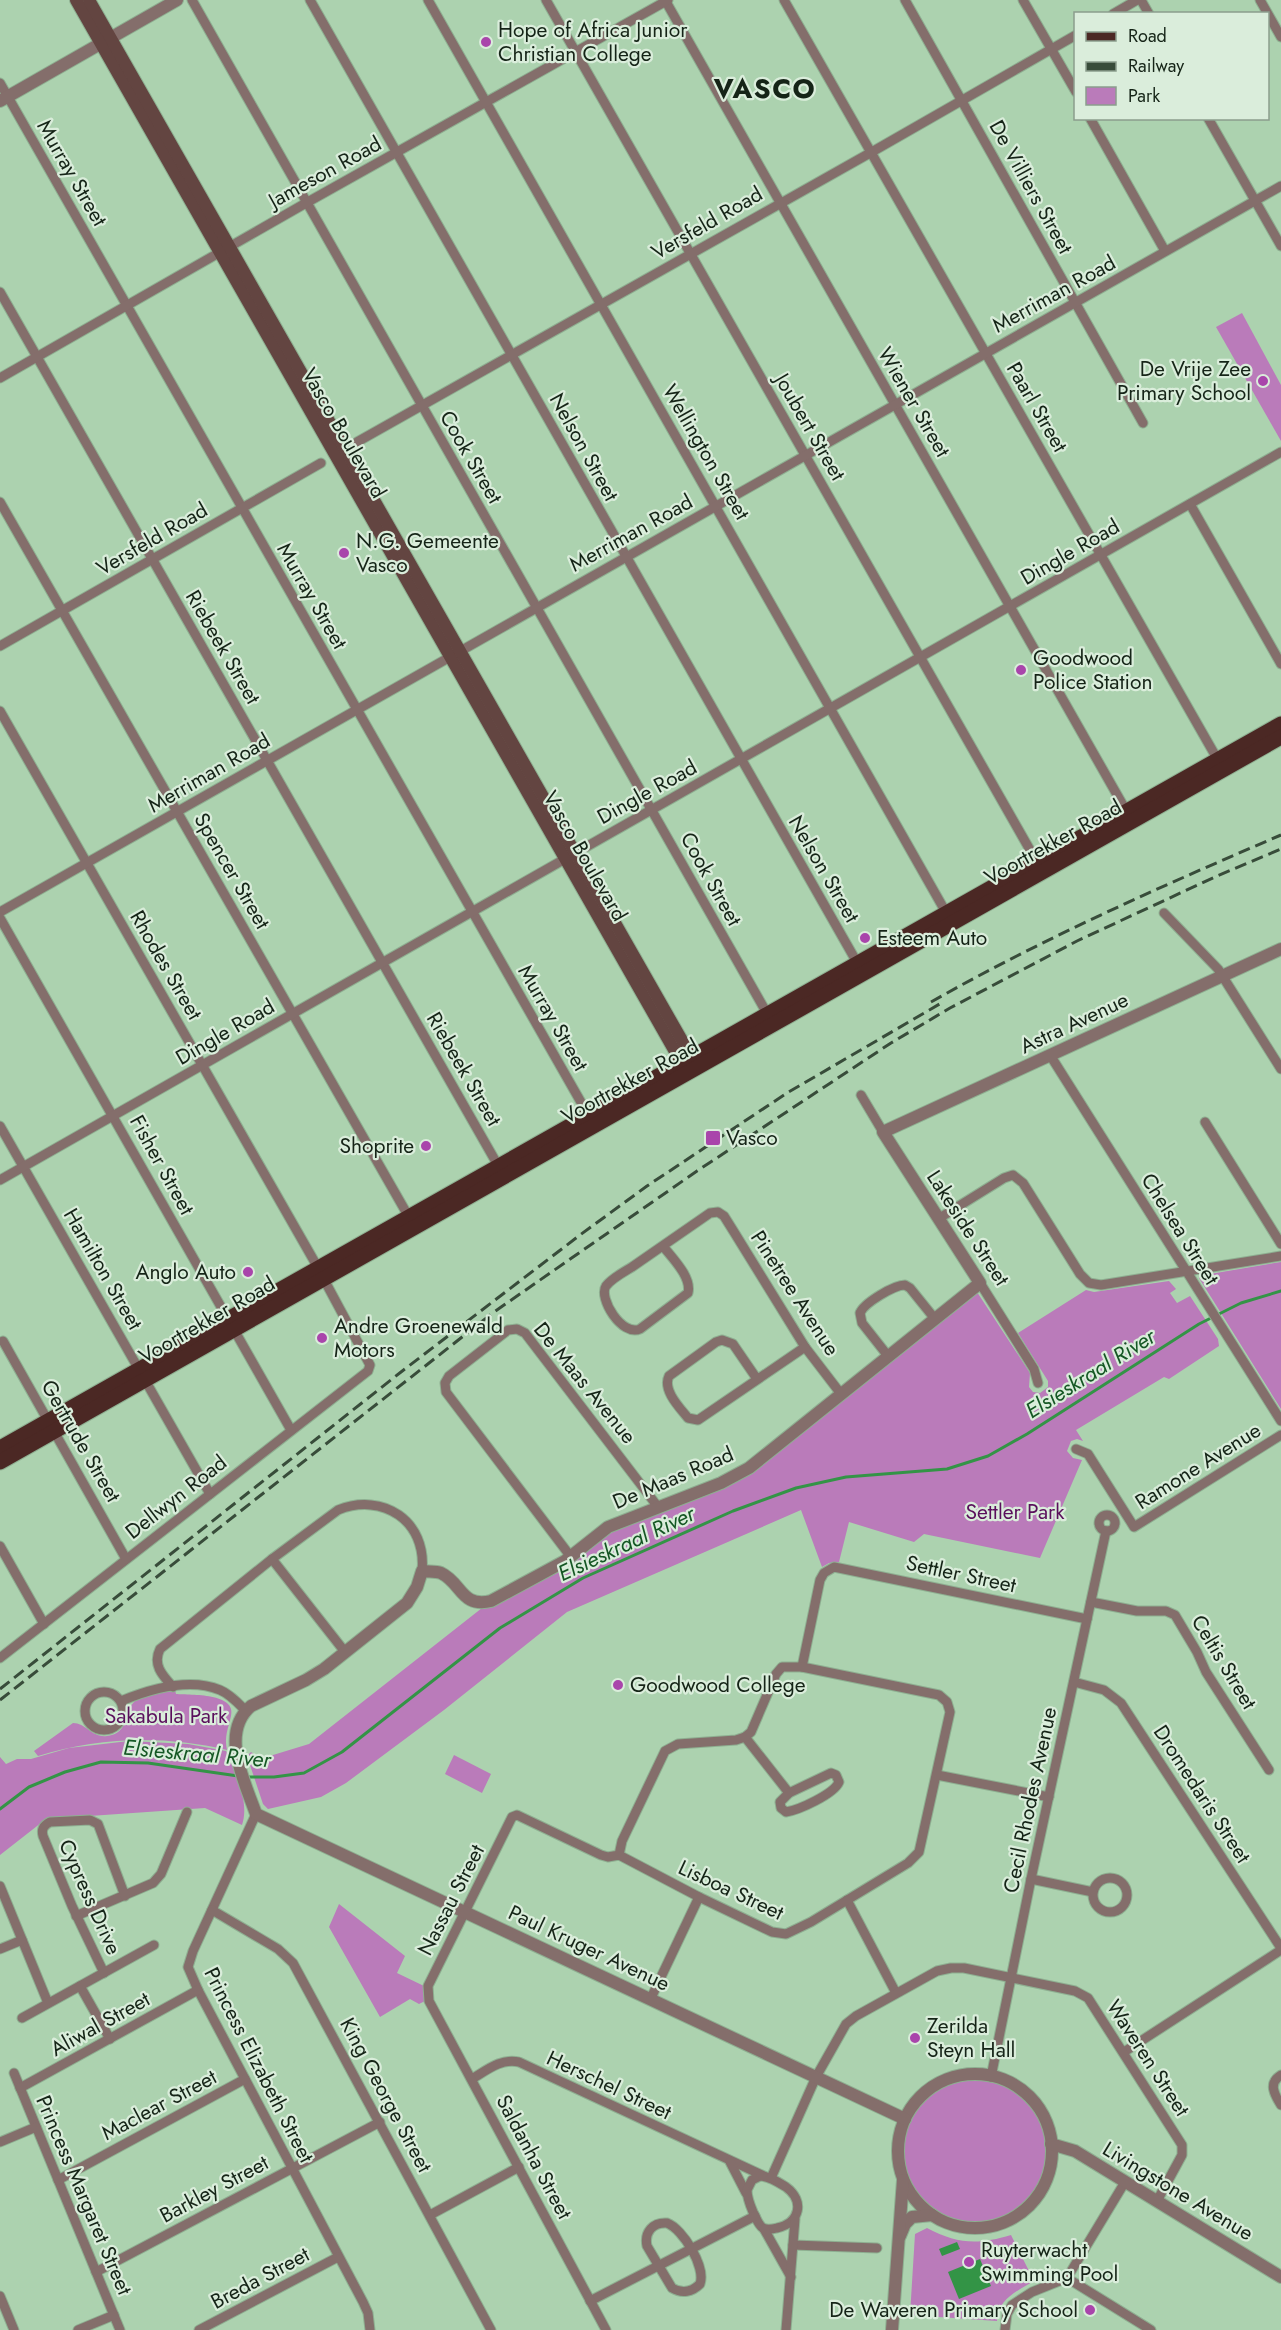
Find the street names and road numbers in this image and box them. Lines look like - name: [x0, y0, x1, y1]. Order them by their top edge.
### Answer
- street label: Murray Street: [29, 114, 115, 232]
- street label: De Villiers Street: [982, 115, 1080, 259]
- street label: Jameson Road: [260, 129, 387, 217]
- street label: Versfeld Road: [646, 179, 768, 267]
- street label: Merriman Road: [987, 248, 1121, 340]
- street label: Wiener Street: [870, 341, 958, 463]
- street label: Paarl Street: [999, 356, 1075, 458]
- street label: Vasco Boulevard: [294, 362, 394, 504]
- street label: Joubert Street: [766, 365, 853, 486]
- street label: Wellington Street: [655, 379, 757, 525]
- street label: Nelson Street: [542, 388, 626, 506]
- street label: Cook Street: [432, 405, 510, 509]
- street label: Merriman Road: [564, 487, 698, 579]
- street label: Versfeld Road: [91, 495, 213, 583]
- street label: Dingle Road: [1015, 512, 1125, 592]
- street label: Murray Street: [269, 537, 355, 655]
- street label: Riebeek Street: [178, 584, 268, 710]
- street label: Merriman Road: [142, 726, 276, 820]
- street label: Dingle Road: [592, 752, 702, 832]
- street label: Vasco Boulevard: [535, 785, 635, 927]
- street label: Voortrekker Road: [979, 792, 1127, 892]
- street label: Spencer Street: [187, 807, 277, 935]
- street label: Nelson Street: [781, 810, 867, 928]
- street label: Cook Street: [673, 827, 749, 931]
- street label: Rhodes Street: [123, 905, 209, 1025]
- street label: Murray Street: [510, 959, 596, 1077]
- street label: Astra Avenue: [1015, 985, 1133, 1061]
- street label: Dingle Road: [170, 992, 280, 1072]
- street label: Riebeek Street: [419, 1006, 509, 1132]
- street label: Voortrekker Road: [556, 1031, 704, 1131]
- street label: Fisher Street: [122, 1110, 202, 1220]
- street label: Lakeside Street: [919, 1164, 1017, 1292]
- street label: Chelsea Street: [1134, 1167, 1226, 1291]
- street label: Hamilton Street: [56, 1203, 150, 1335]
- street label: Pinetree Avenue: [743, 1224, 847, 1362]
- street label: Voortrekker Road: [133, 1269, 281, 1371]
- street label: De Maas Avenue: [527, 1316, 644, 1450]
- street label: Gertrude Street: [34, 1374, 128, 1508]
- street label: Ramone Avenue: [1129, 1415, 1267, 1517]
- street label: De Maas Road: [608, 1439, 738, 1517]
- street label: Dellwyn Road: [119, 1448, 233, 1546]
- street label: Settler Street: [903, 1548, 1019, 1600]
- street label: Celtis Street: [1184, 1609, 1264, 1715]
- street label: Cecil Rhodes Avenue: [996, 1704, 1064, 1896]
- street label: Dromedaris Street: [1146, 1719, 1258, 1869]
- street label: Cypress Drive: [51, 1835, 129, 1960]
- street label: Nassau Street: [410, 1839, 492, 1961]
- street label: Lisboa Street: [673, 1852, 789, 1928]
- street label: Paul Kruger Avenue: [503, 1897, 675, 1999]
- street label: Princess Elizabeth Street: [197, 1962, 321, 2168]
- street label: Aliwal Street: [45, 1984, 155, 2064]
- street label: Waveren Street: [1099, 1994, 1197, 2122]
- street label: King George Street: [333, 2012, 439, 2178]
- street label: Herschel Street: [542, 2043, 676, 2127]
- street label: Maclear Street: [96, 2062, 222, 2148]
- street label: Saldanha Street: [489, 2089, 579, 2225]
- street label: Princess Margaret Street: [28, 2091, 140, 2299]
- street label: Livingstone Avenue: [1097, 2134, 1259, 2248]
- street label: Barkley Street: [154, 2148, 274, 2230]
- street label: Breda Street: [205, 2239, 315, 2317]

